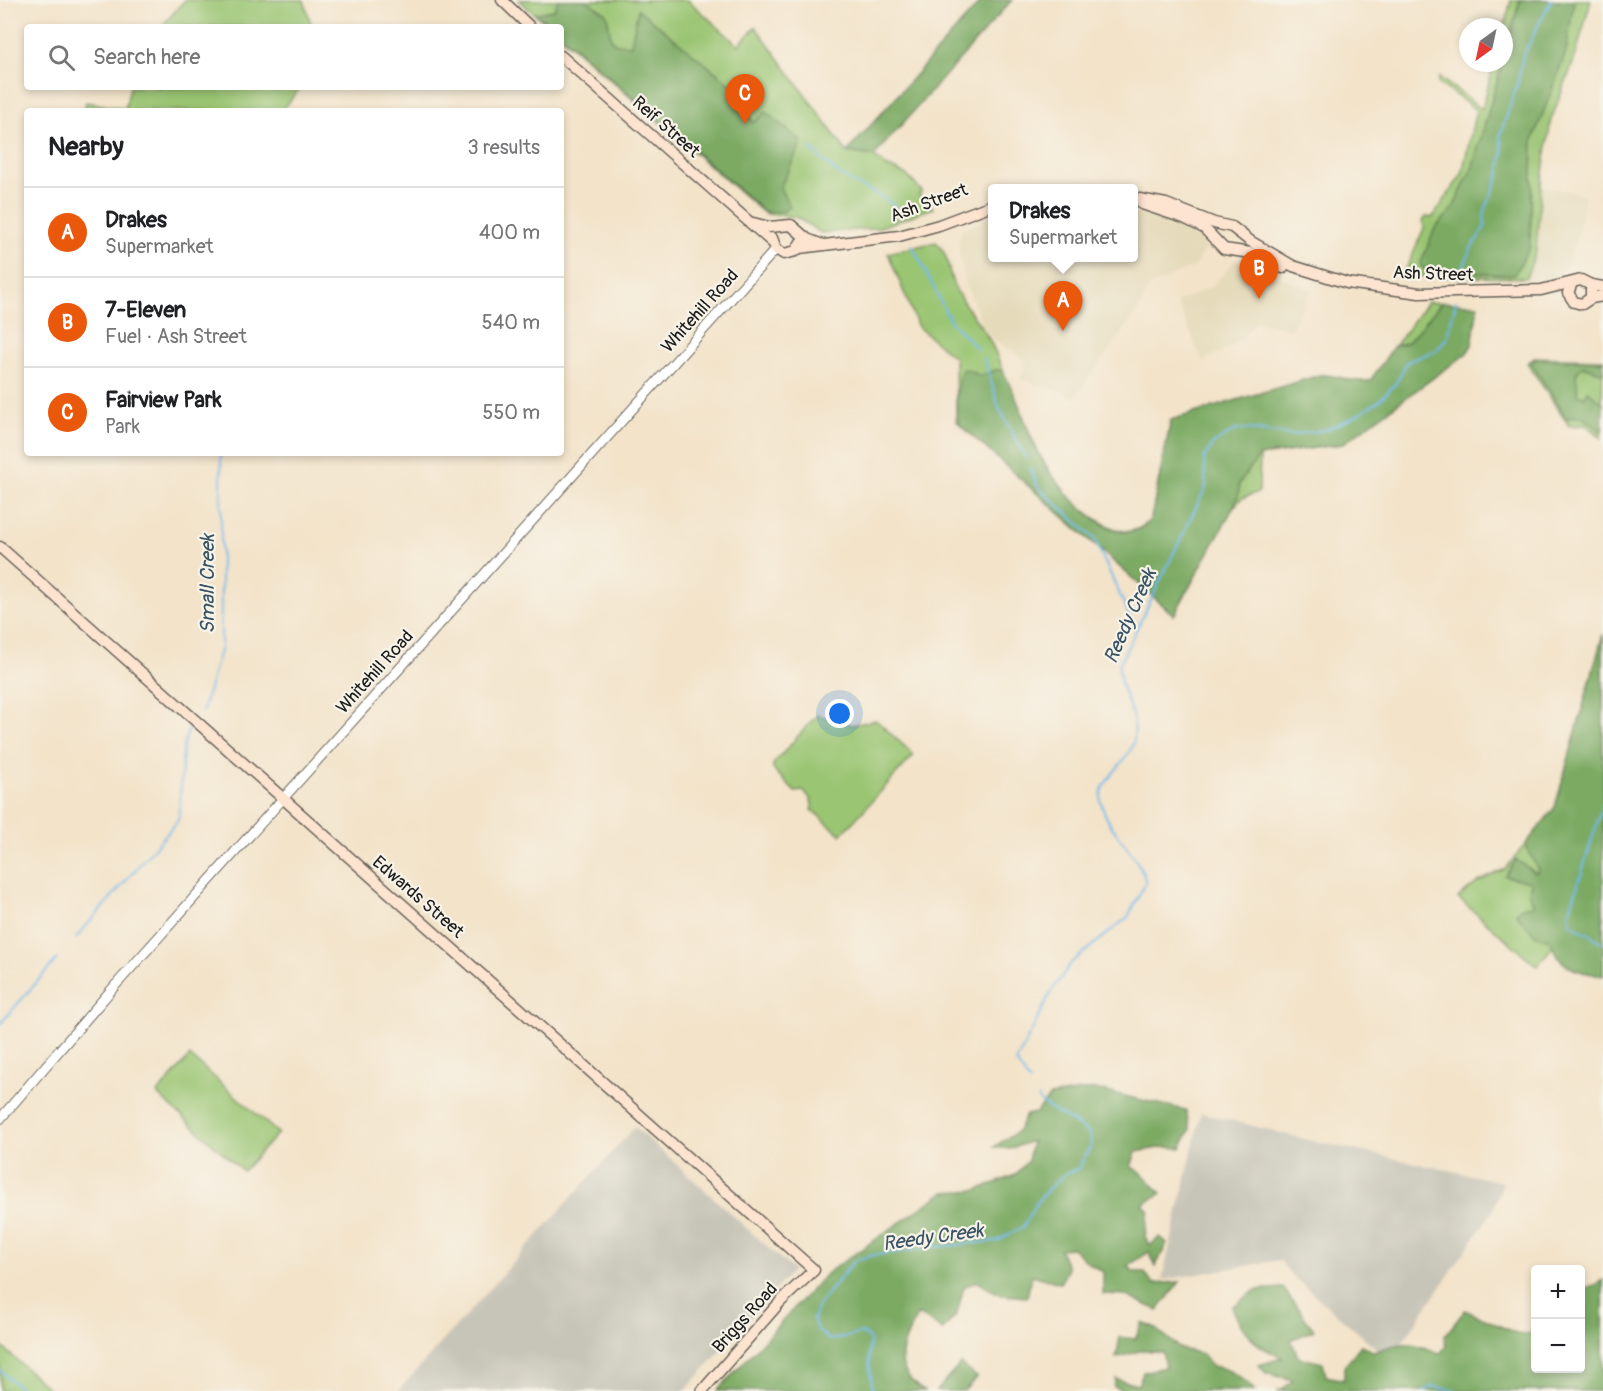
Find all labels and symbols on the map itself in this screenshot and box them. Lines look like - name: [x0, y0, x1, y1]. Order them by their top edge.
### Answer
- north arrow: [1459, 18, 1513, 72]
- pin: C: [726, 74, 764, 124]
- street label: Reif Street: [627, 91, 705, 163]
- street label: Ash Street: [887, 178, 972, 228]
- pin: B: [1240, 250, 1278, 299]
- street label: Ash Street: [1392, 261, 1475, 287]
- street label: Whitehill Road: [656, 264, 744, 358]
- pin: A: [1044, 282, 1082, 331]
- water label: Small Creek: [195, 532, 220, 634]
- water label: Reedy Creek: [1098, 563, 1163, 667]
- street label: Whitehill Road: [331, 625, 419, 719]
- your location: [825, 699, 854, 728]
- street label: Edwards Street: [367, 851, 469, 944]
- water label: Reedy Creek: [881, 1217, 986, 1256]
- street label: Briggs Road: [707, 1278, 783, 1358]

